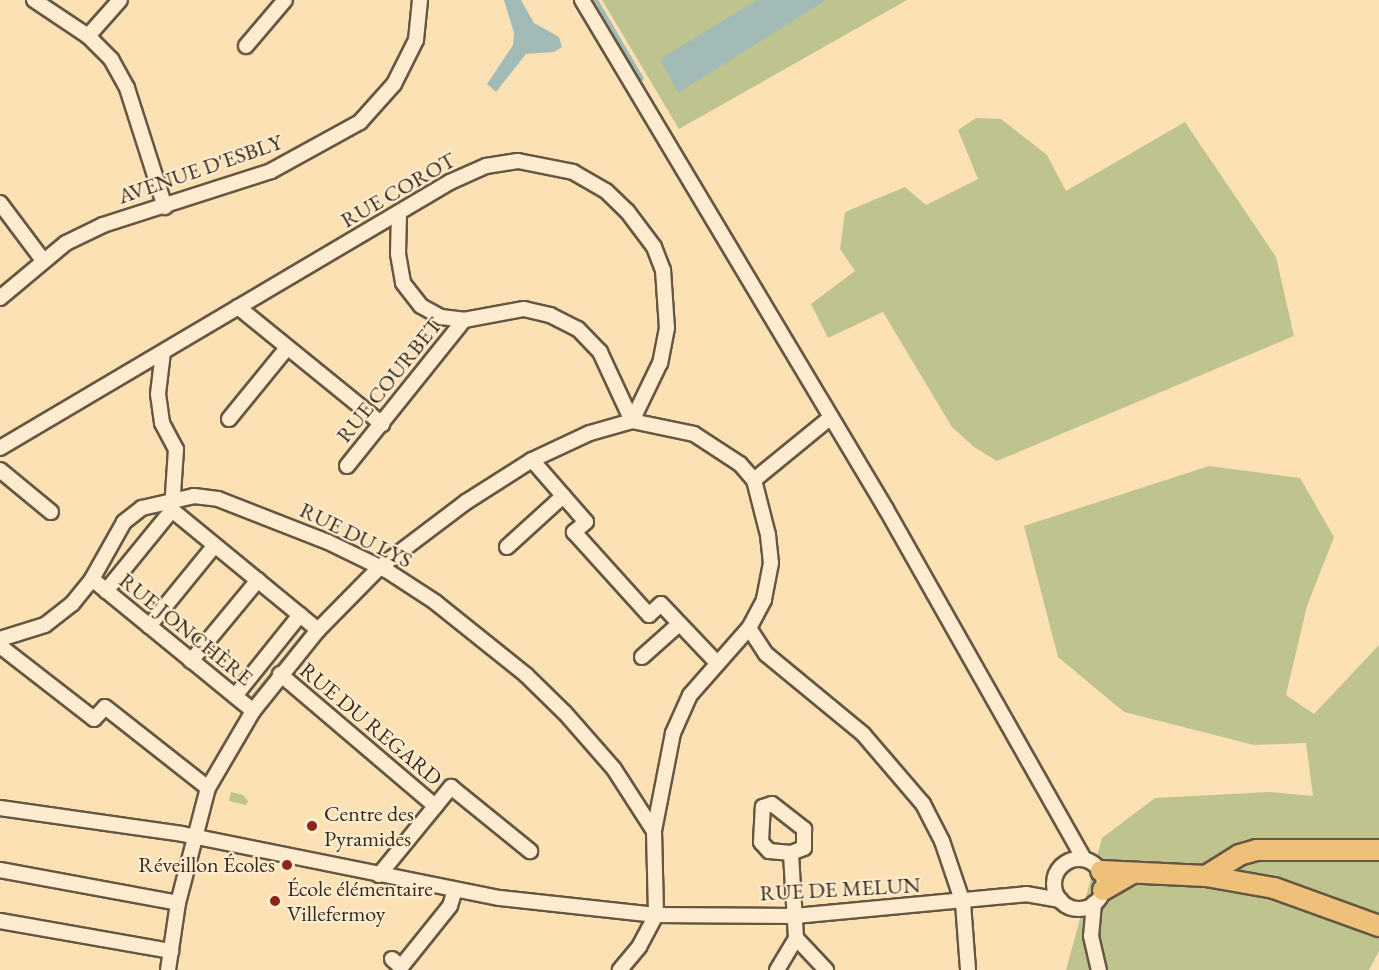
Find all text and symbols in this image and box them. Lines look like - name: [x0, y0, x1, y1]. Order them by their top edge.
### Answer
- street label: AVENUE D'ESBLY: [114, 129, 286, 209]
- street label: RUE COROT: [336, 147, 460, 233]
- street label: RUE COURBET: [331, 312, 447, 448]
- street label: RUE DU LYS: [296, 496, 416, 574]
- street label: RUE JONCHÈRE: [114, 567, 258, 691]
- street label: RUE DU REGARD: [294, 657, 448, 791]
- place label: Centre des Pyramides: [324, 800, 414, 852]
- marker: Centre des Pyramides: [305, 819, 319, 833]
- place label: Réveillon Écoles: [138, 852, 275, 878]
- marker: Réveillon Écoles: [280, 858, 294, 872]
- street label: RUE DE MELUN: [759, 872, 921, 906]
- place label: École élémentaire Villefermoy: [287, 875, 433, 926]
- marker: École élémentaire Villefermoy: [268, 894, 282, 908]

